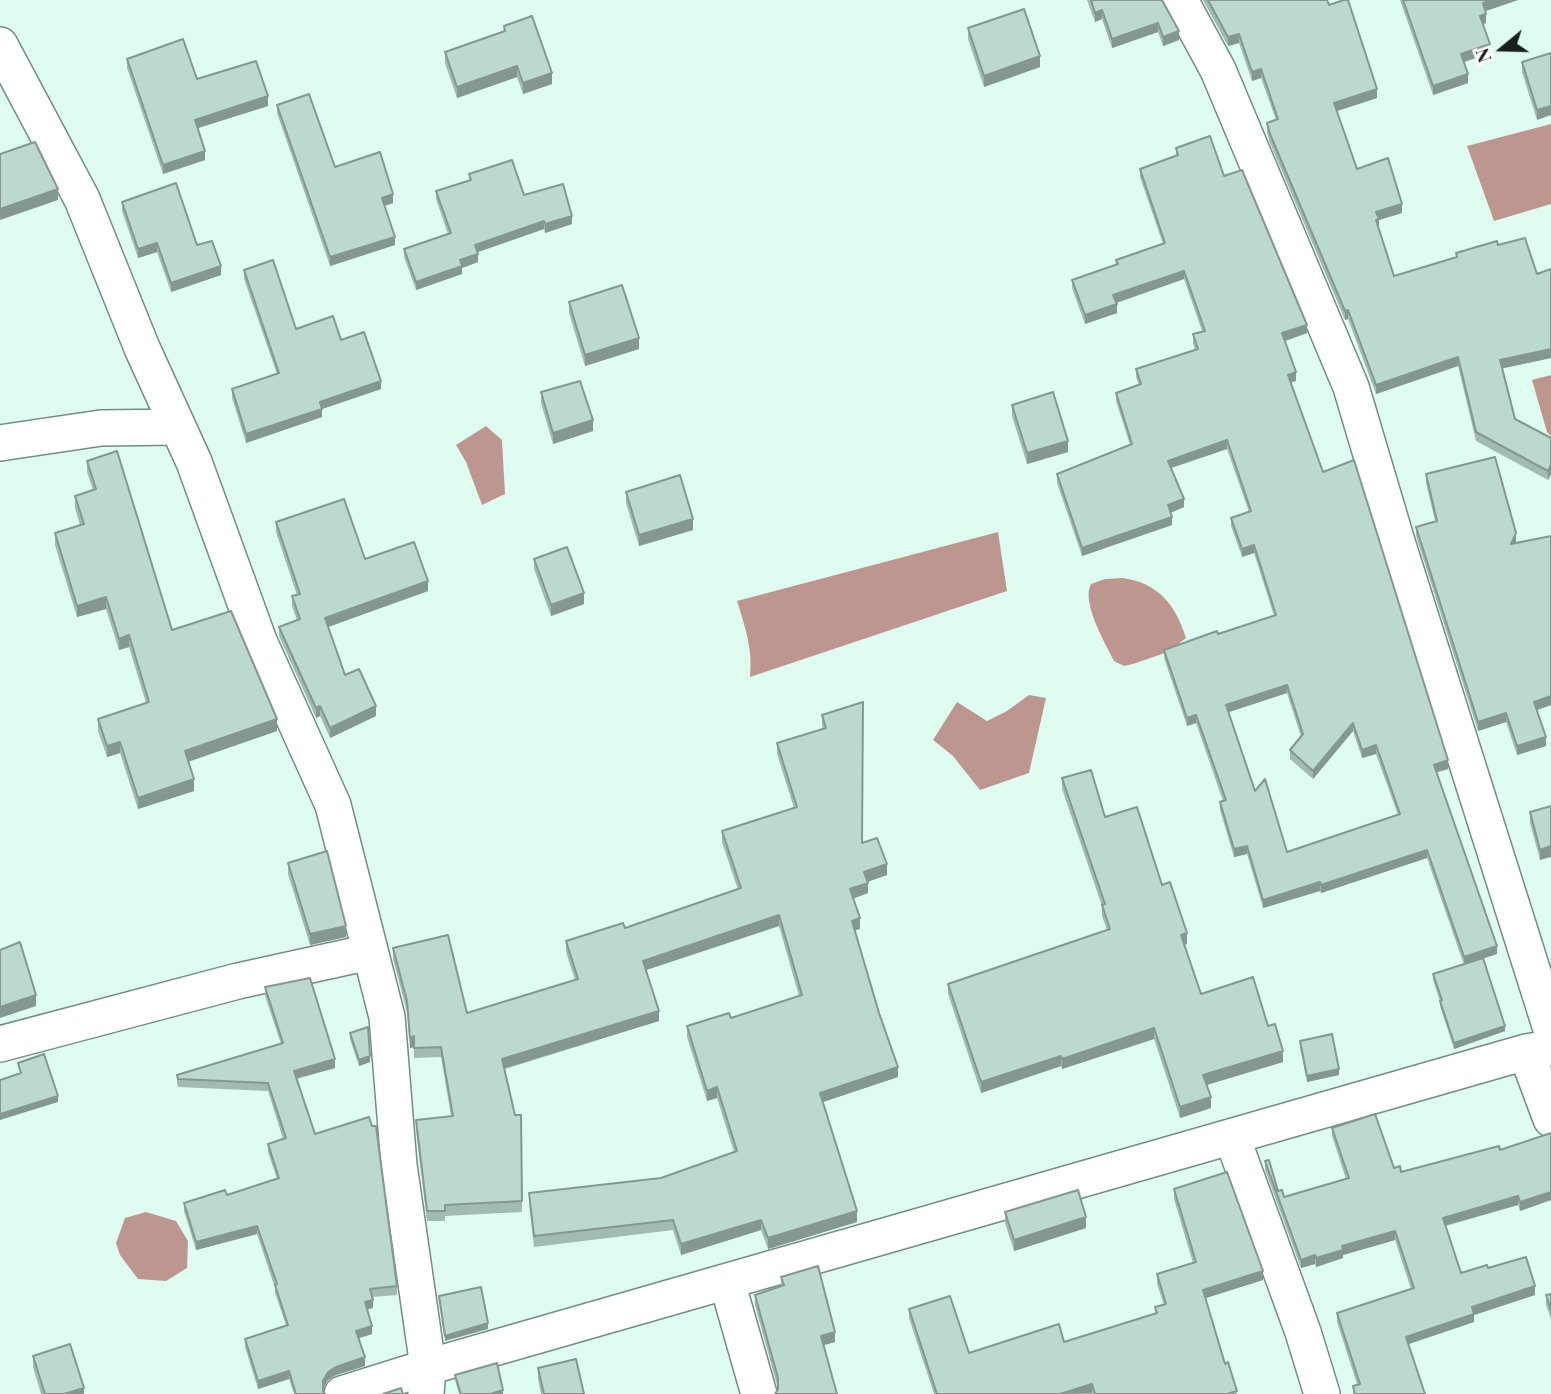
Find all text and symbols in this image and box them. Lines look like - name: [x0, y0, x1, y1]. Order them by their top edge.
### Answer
- north arrow: [1467, 14, 1537, 84]
- text: N: [1468, 45, 1497, 67]

